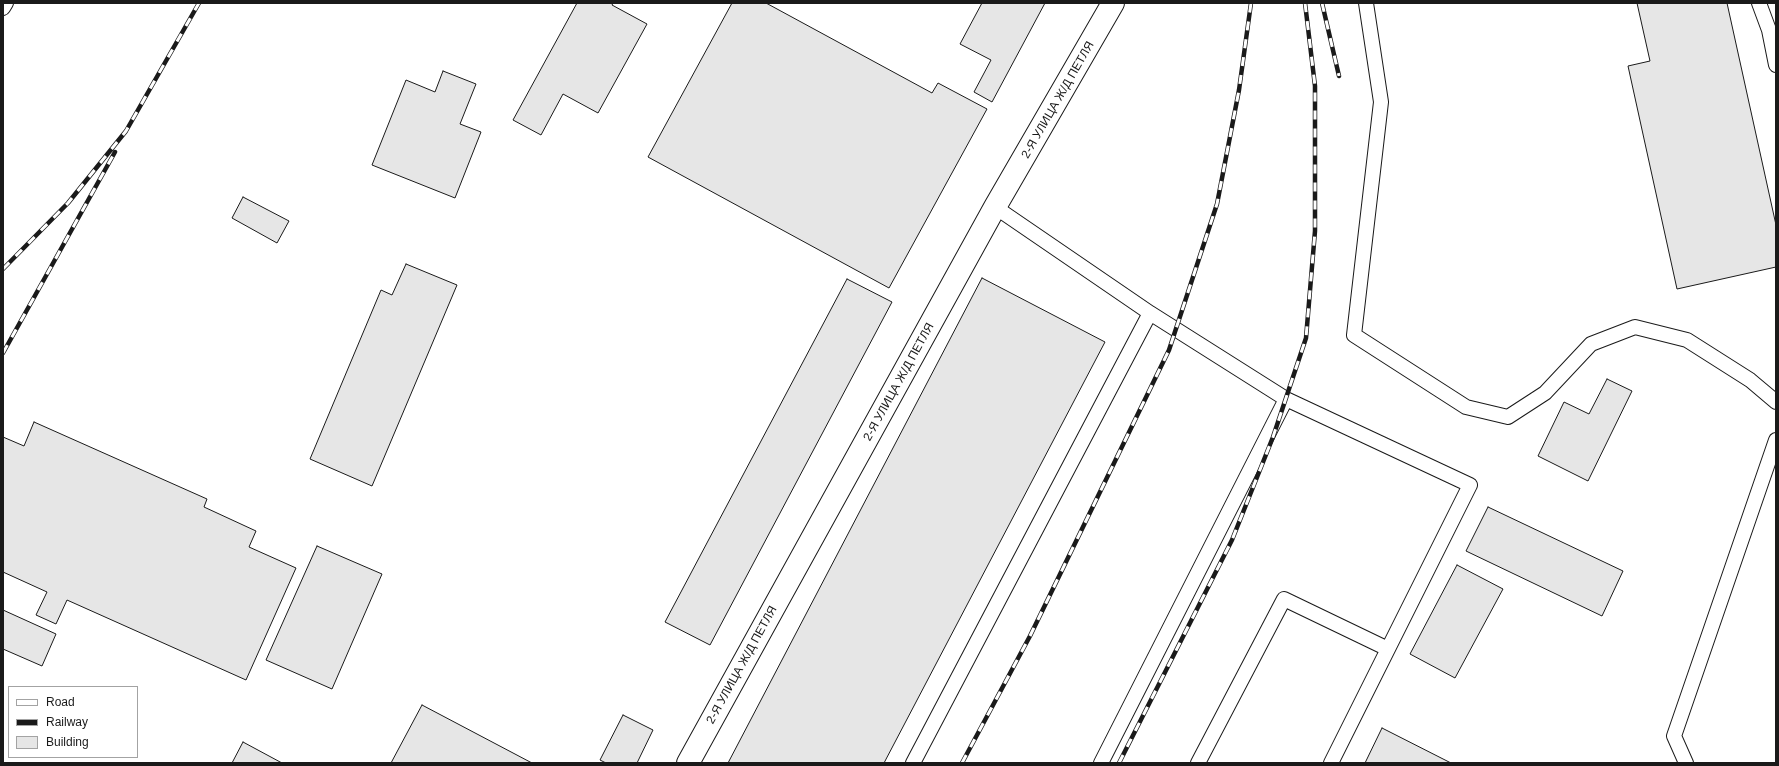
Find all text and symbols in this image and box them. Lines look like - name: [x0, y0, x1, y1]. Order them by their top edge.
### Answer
- street label: 2-Я УЛИЦА Ж/Д ПЕТЛЯ: [1019, 39, 1097, 161]
- street label: 2-Я УЛИЦА Ж/Д ПЕТЛЯ: [861, 320, 937, 444]
- street label: 2-Я УЛИЦА Ж/Д ПЕТЛЯ: [704, 603, 780, 727]
- legend: [8, 686, 138, 758]
- text: Road: [46, 695, 75, 709]
- text: Railway: [46, 715, 88, 729]
- text: Building: [46, 735, 89, 749]

